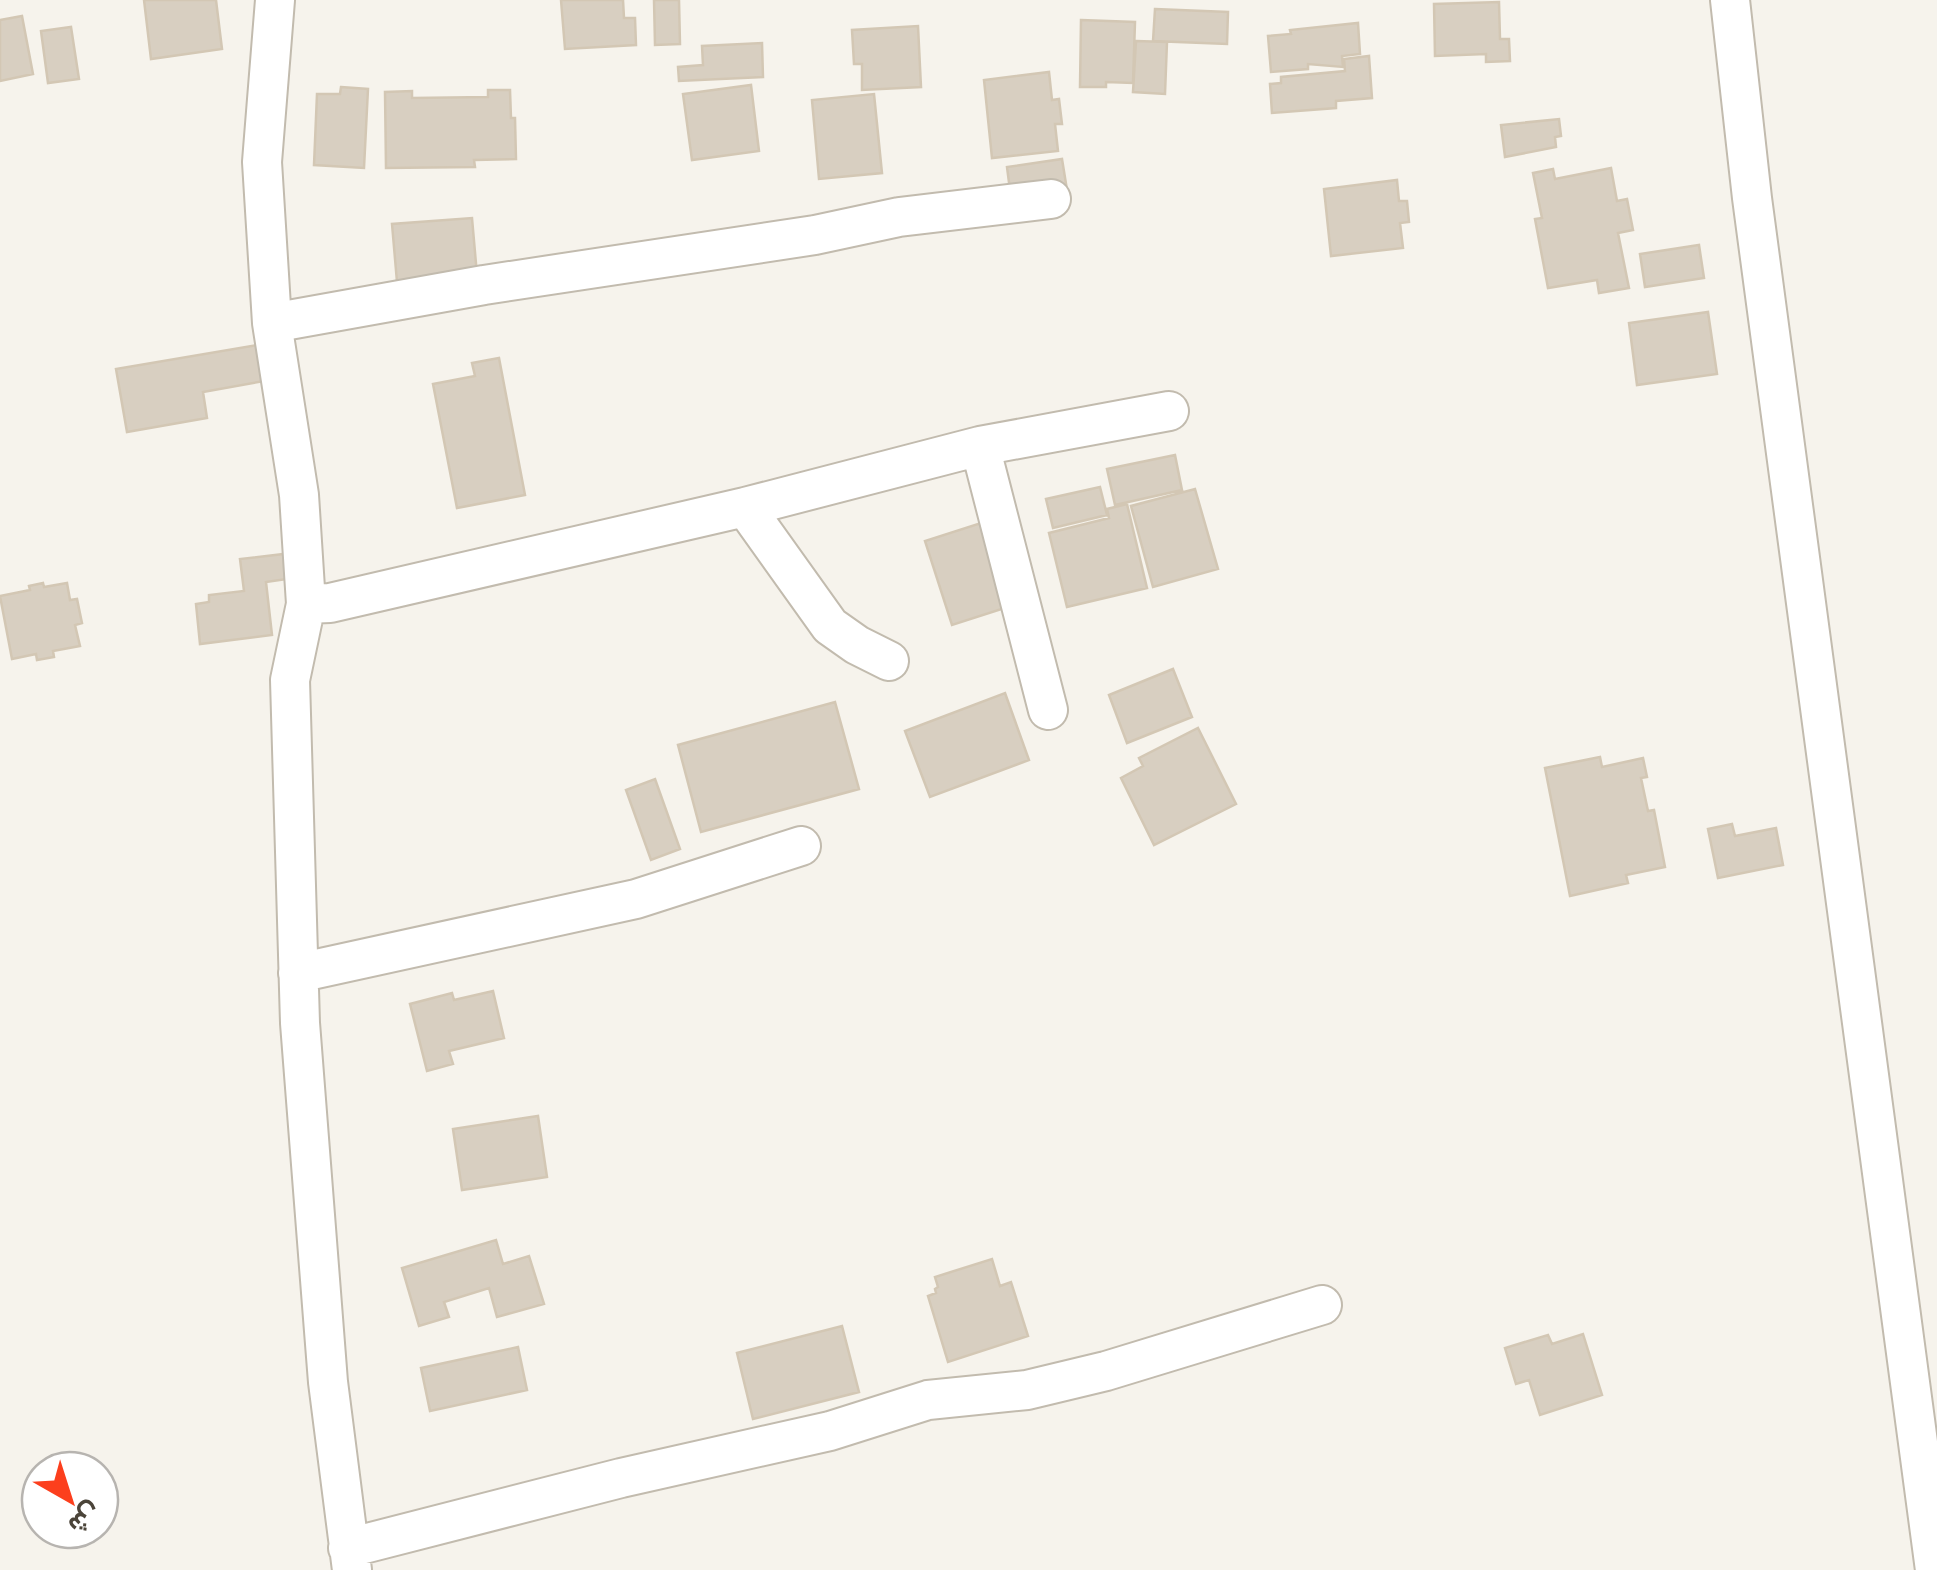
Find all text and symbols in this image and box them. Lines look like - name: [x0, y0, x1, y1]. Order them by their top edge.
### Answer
- north arrow: [20, 1450, 120, 1550]
- text: ش: [59, 1493, 108, 1542]

